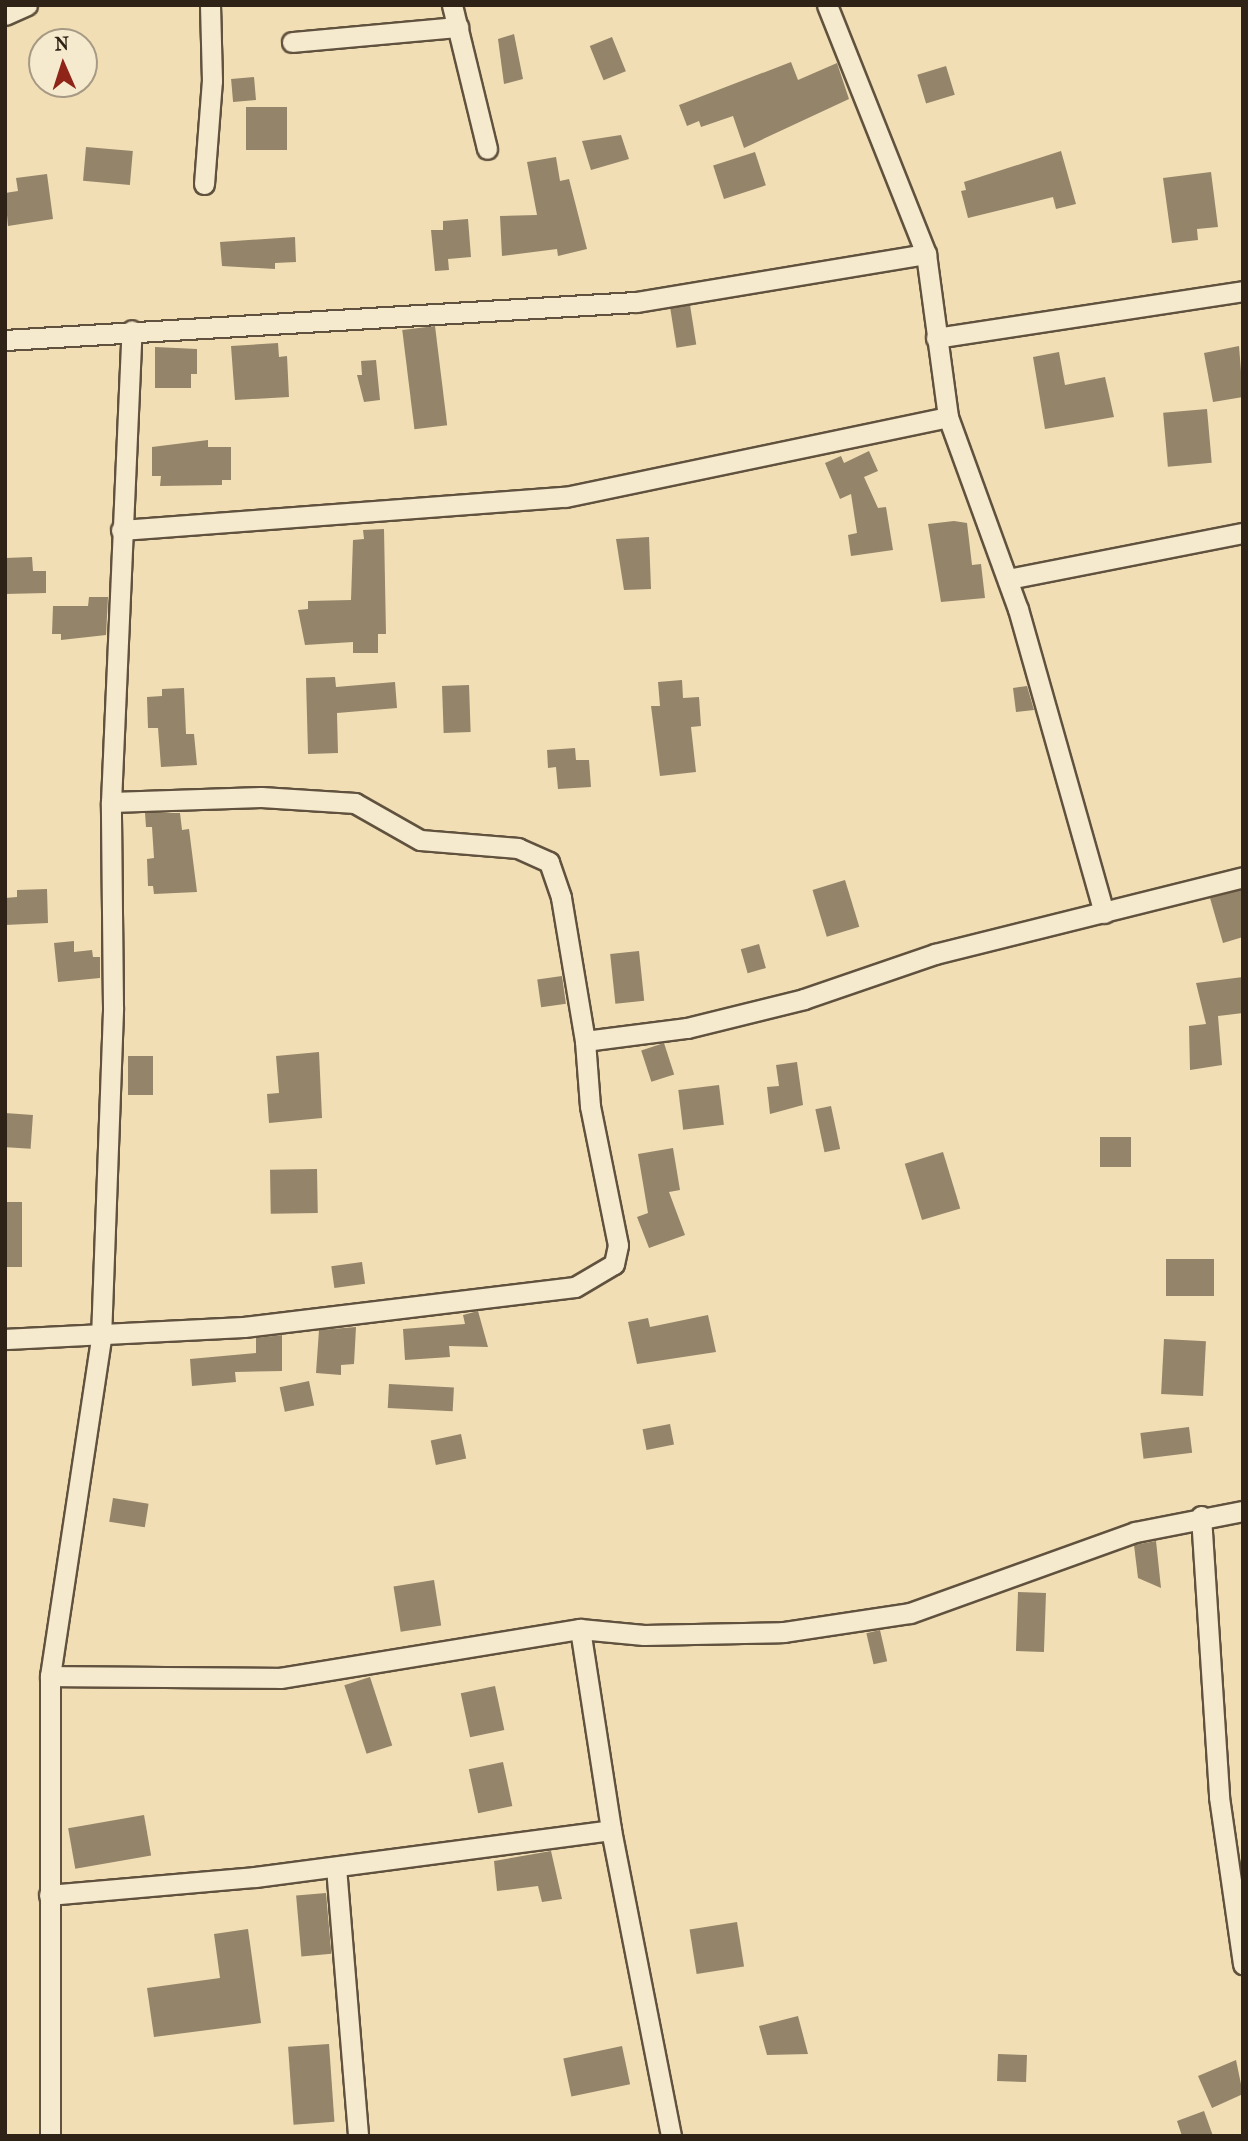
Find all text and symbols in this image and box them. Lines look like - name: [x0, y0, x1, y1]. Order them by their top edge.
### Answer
- north arrow: [28, 28, 98, 98]
- text: N: [54, 33, 70, 55]

